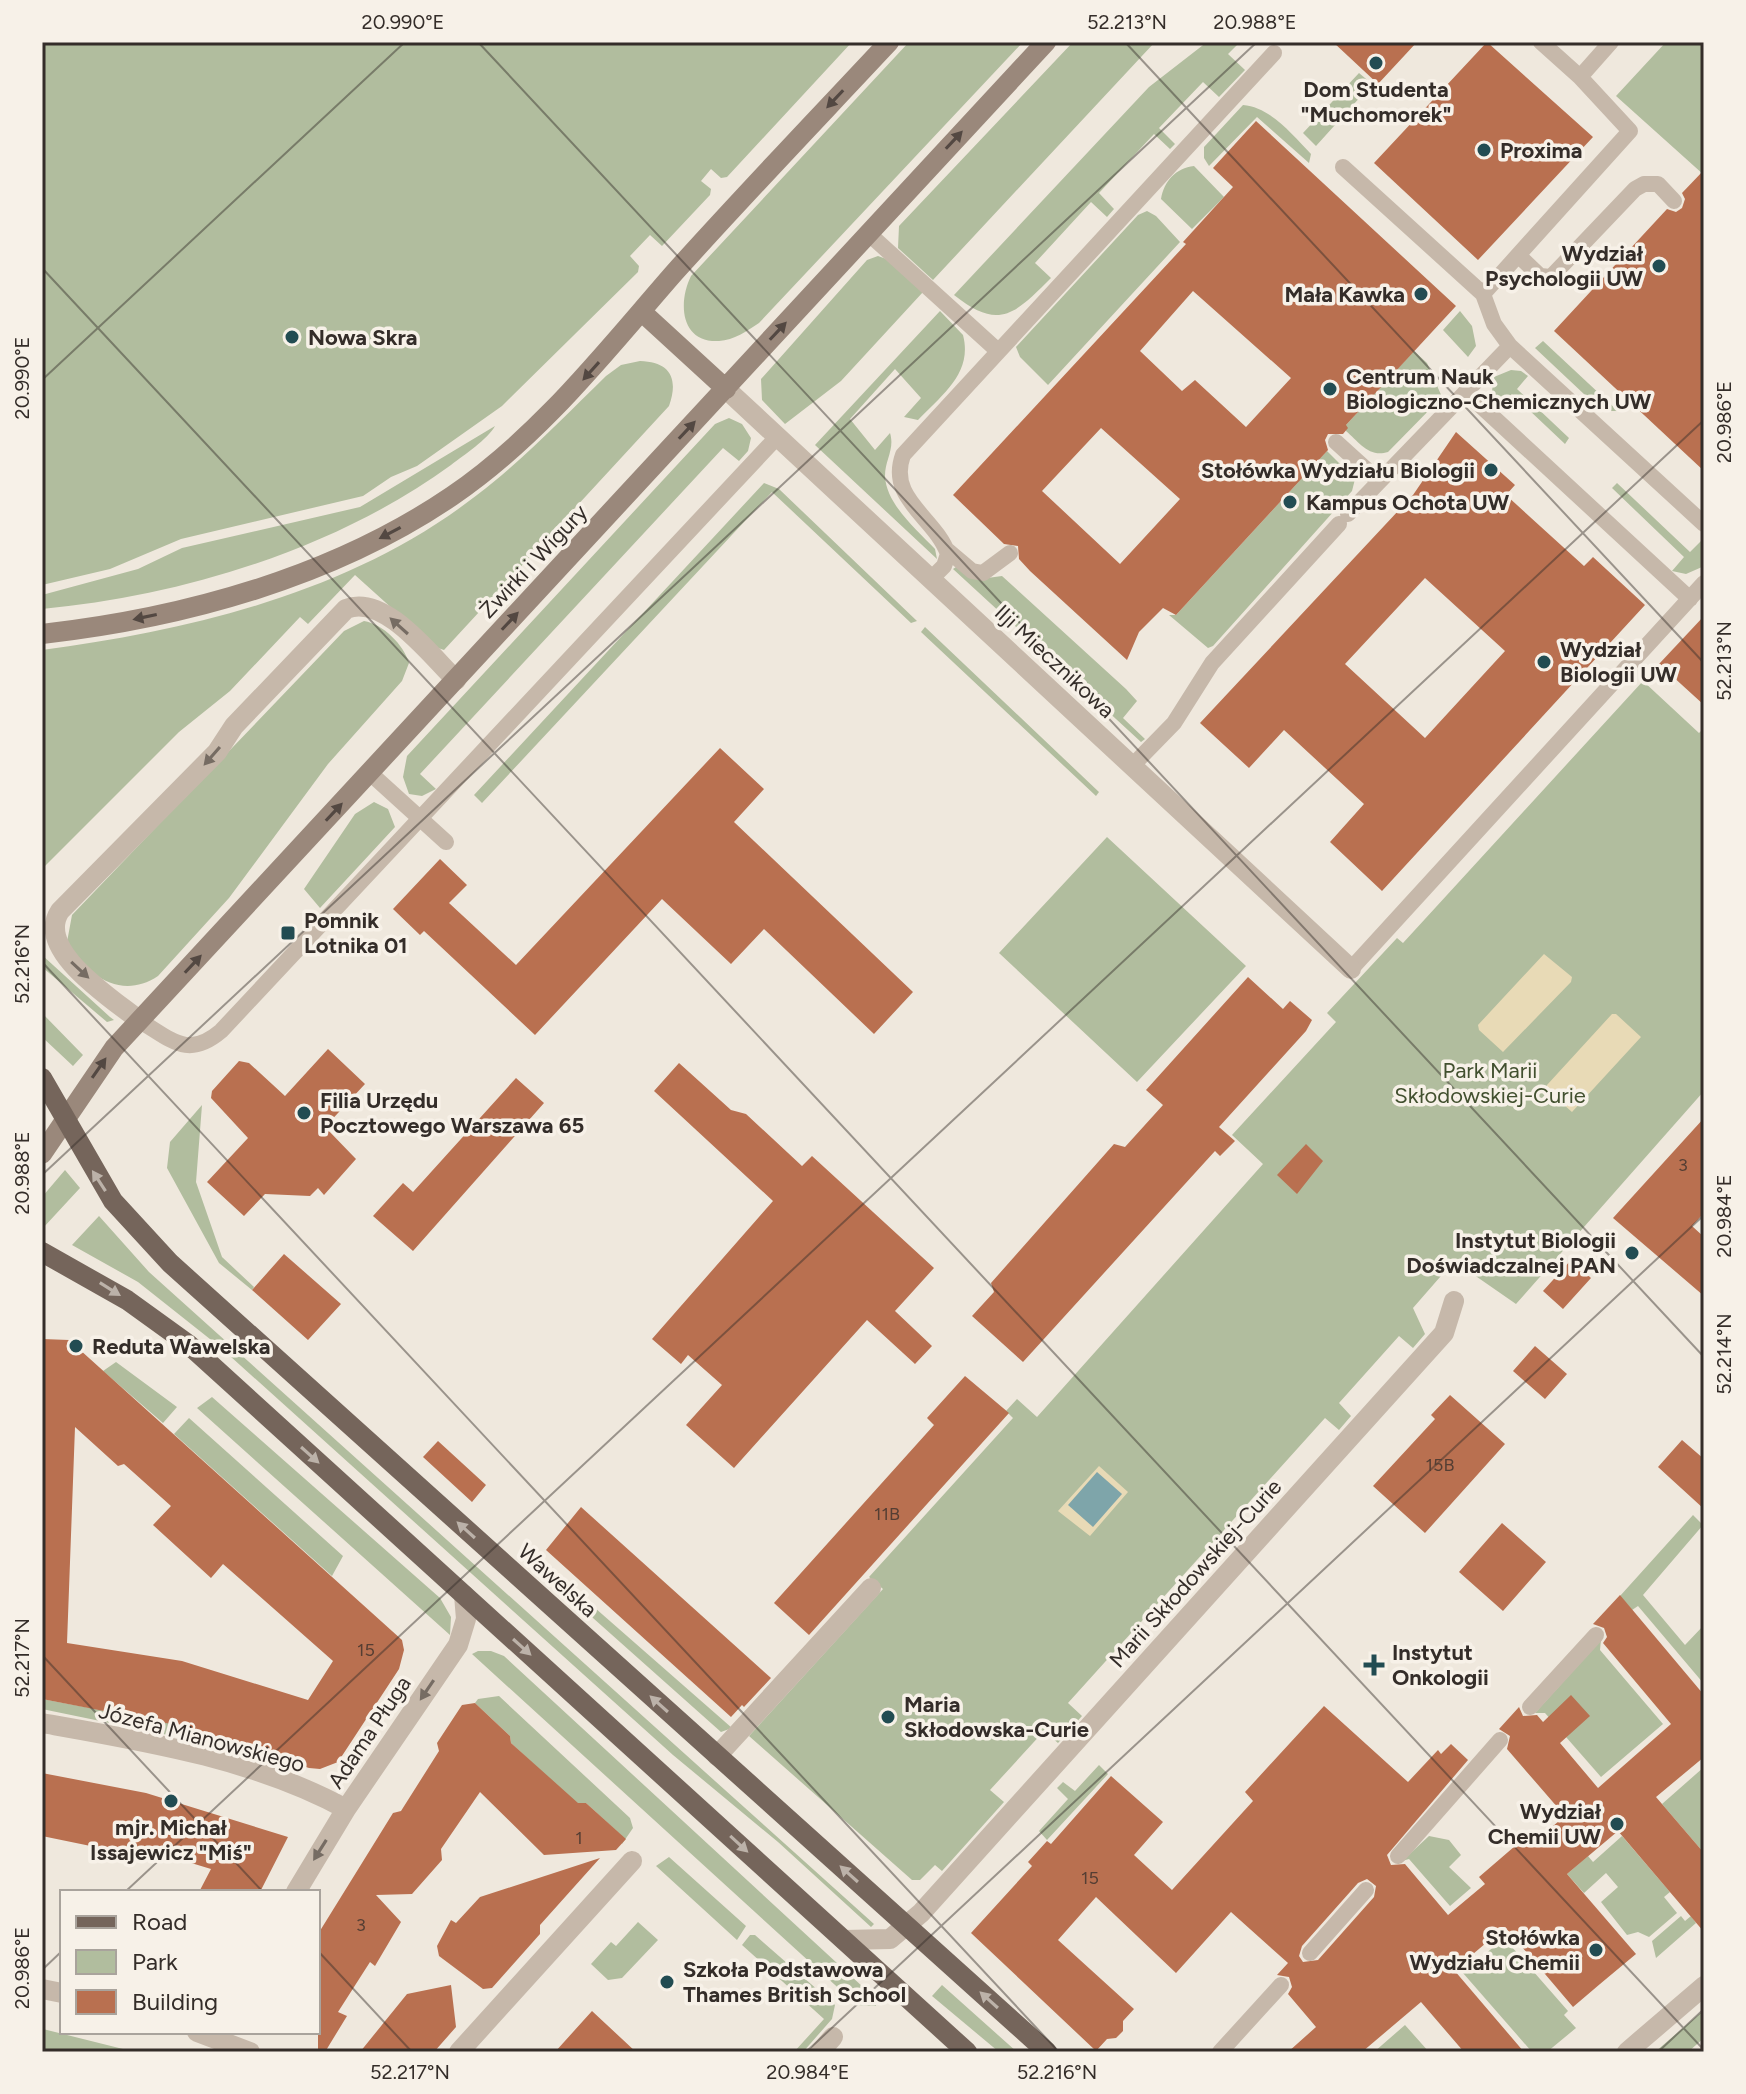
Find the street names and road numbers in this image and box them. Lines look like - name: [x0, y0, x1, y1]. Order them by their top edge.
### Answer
- street label: Żwirki i Wigury: [474, 498, 593, 624]
- street label: Ilji Miecznikowa: [989, 599, 1120, 724]
- street label: Marii Skłodowskiej-Curie: [1104, 1473, 1287, 1673]
- street label: Wawelska: [513, 1538, 603, 1623]
- street label: Adama Pługa: [322, 1671, 417, 1794]
- street label: Józefa Mianowskiego: [96, 1697, 308, 1778]

